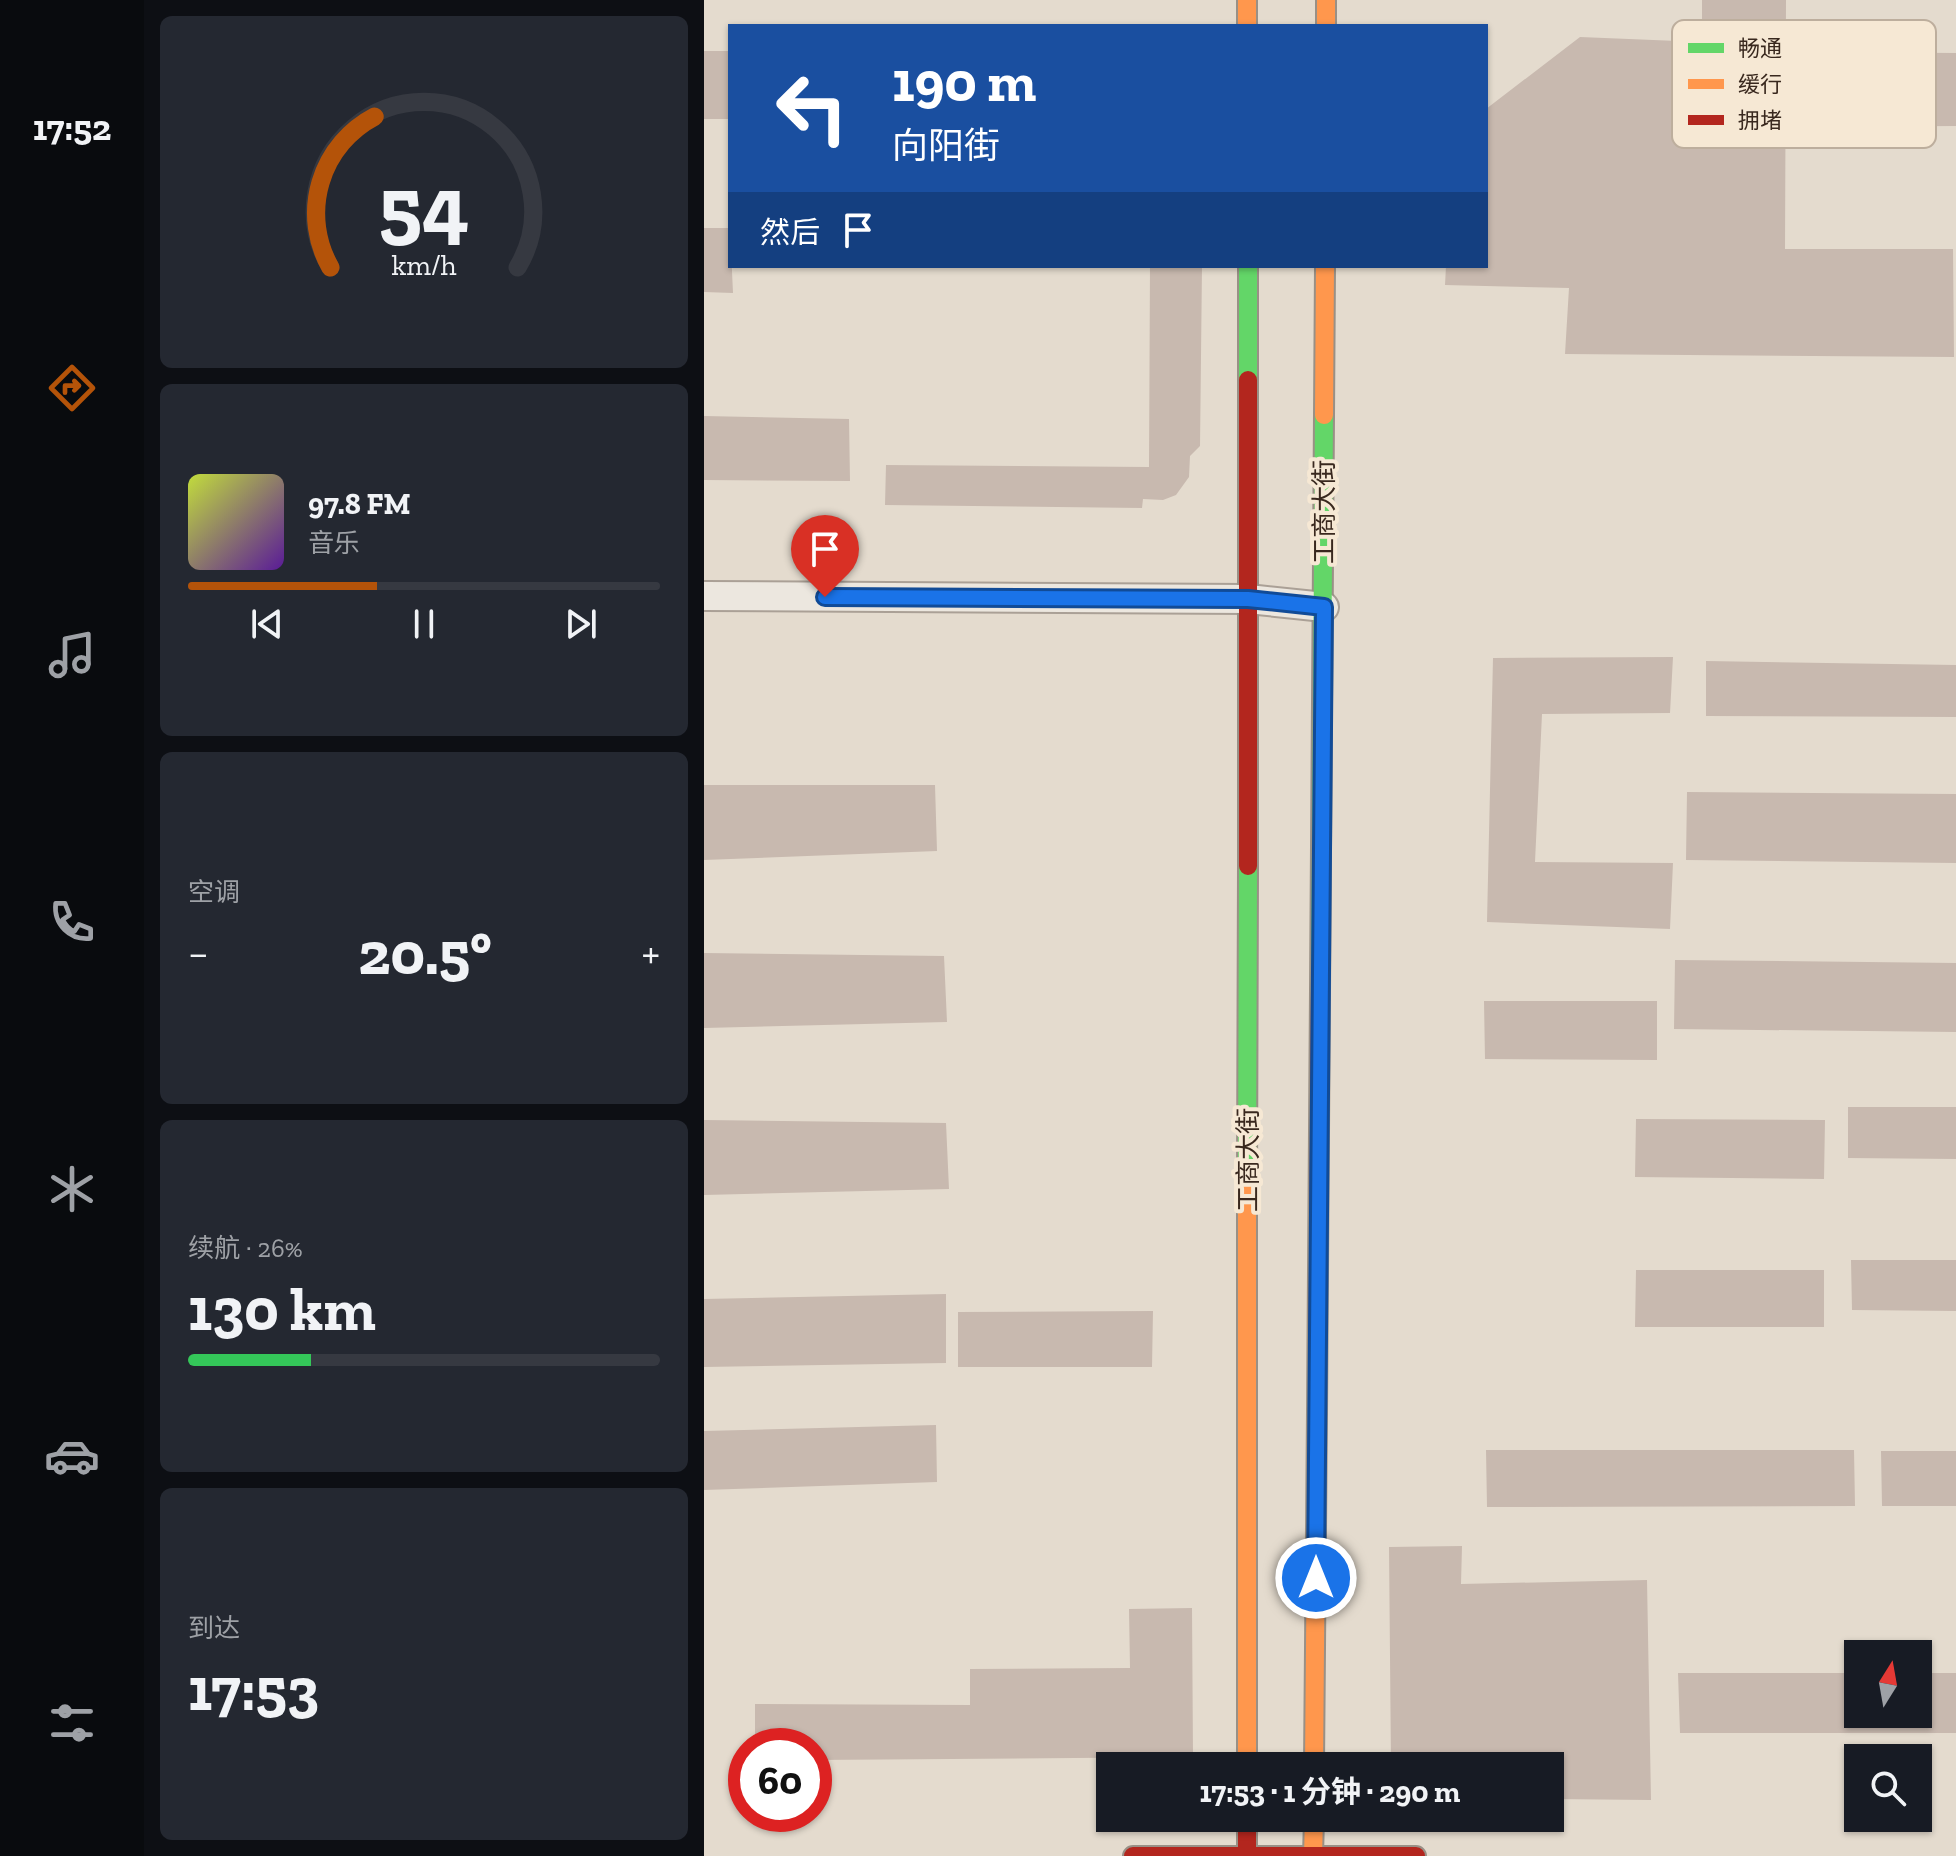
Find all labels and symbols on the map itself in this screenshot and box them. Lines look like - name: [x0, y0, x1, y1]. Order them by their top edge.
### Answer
- legend: [1672, 20, 1936, 148]
- text: 畅通: [1738, 35, 1782, 62]
- text: 缓行: [1738, 71, 1782, 98]
- text: 拥堵: [1738, 107, 1782, 134]
- street label: 工商大街: [1308, 460, 1340, 564]
- pin: [791, 515, 859, 597]
- street label: 工商大街: [1232, 1108, 1264, 1212]
- position arrow: [1274, 1536, 1358, 1620]
- north arrow: [1844, 1640, 1932, 1728]
- speed limit sign: 60: [728, 1728, 832, 1832]

